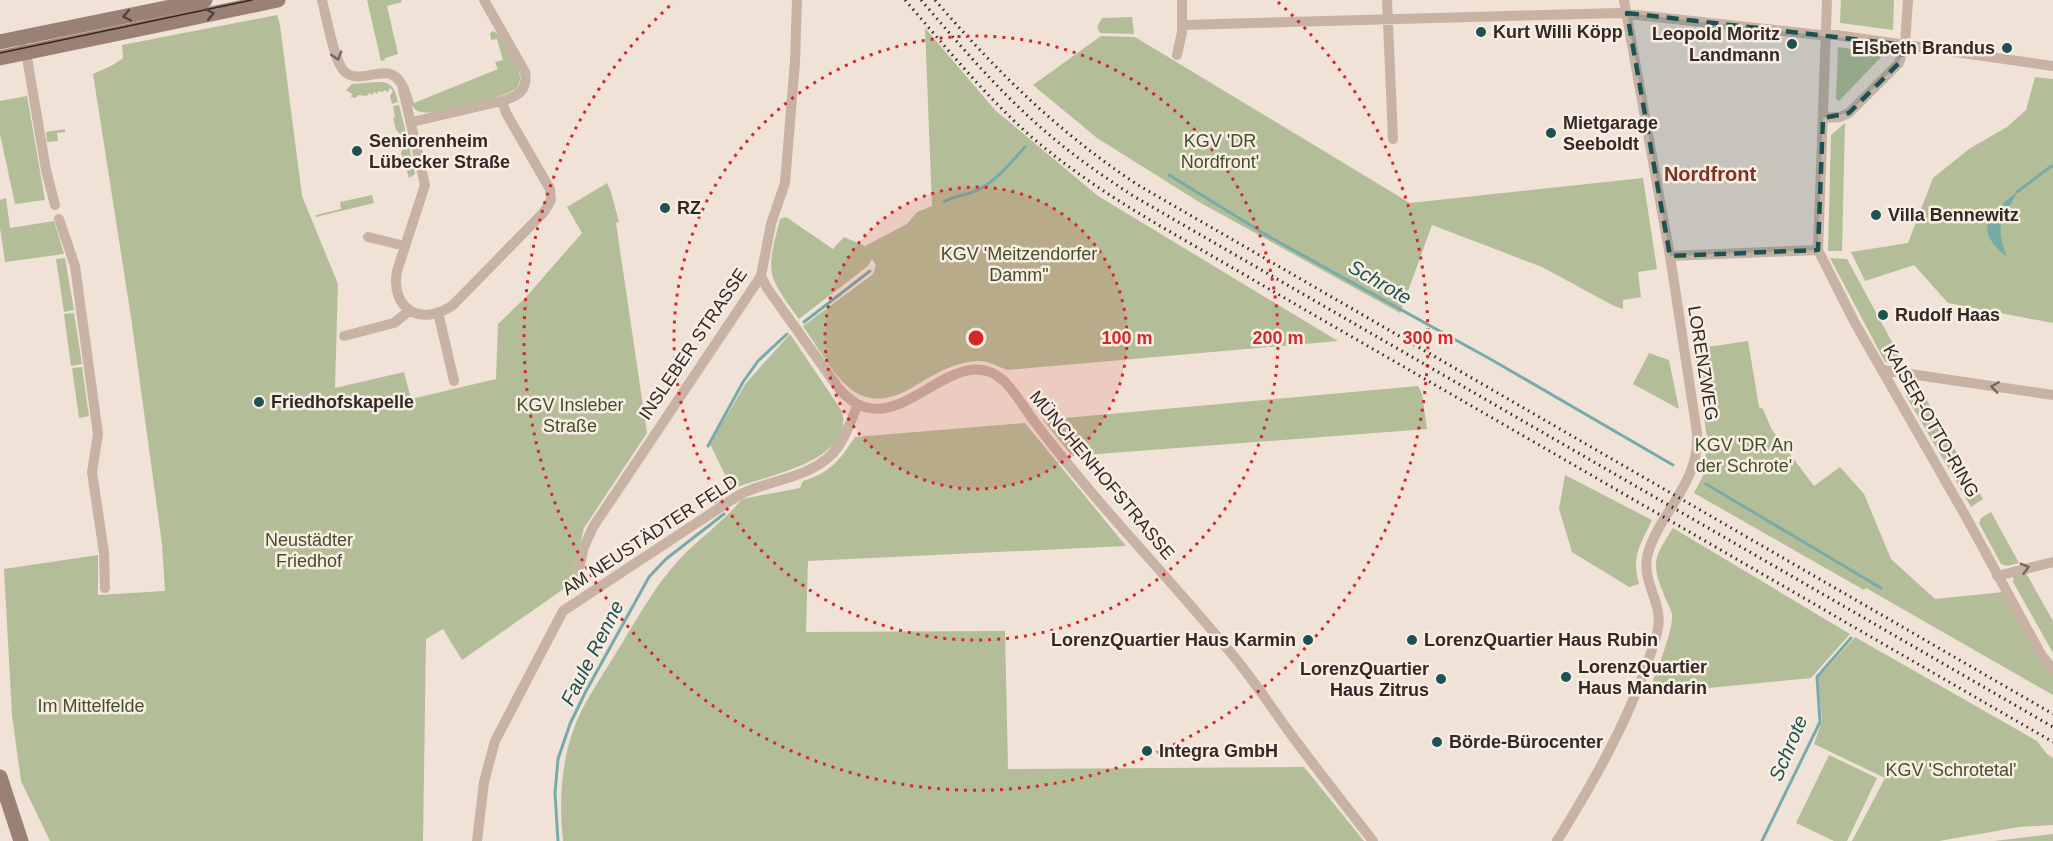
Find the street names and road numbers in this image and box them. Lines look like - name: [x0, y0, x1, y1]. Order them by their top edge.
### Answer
- street label: INSLEBER STRASSE: [635, 265, 751, 423]
- street label: LORENZWEG: [1684, 304, 1722, 422]
- street label: KAISER-OTTO-RING: [1879, 341, 1983, 501]
- street label: MÜNCHENHOFSTRASSE: [1026, 387, 1178, 563]
- street label: AM NEUSTÄDTER FELD: [559, 471, 741, 599]

